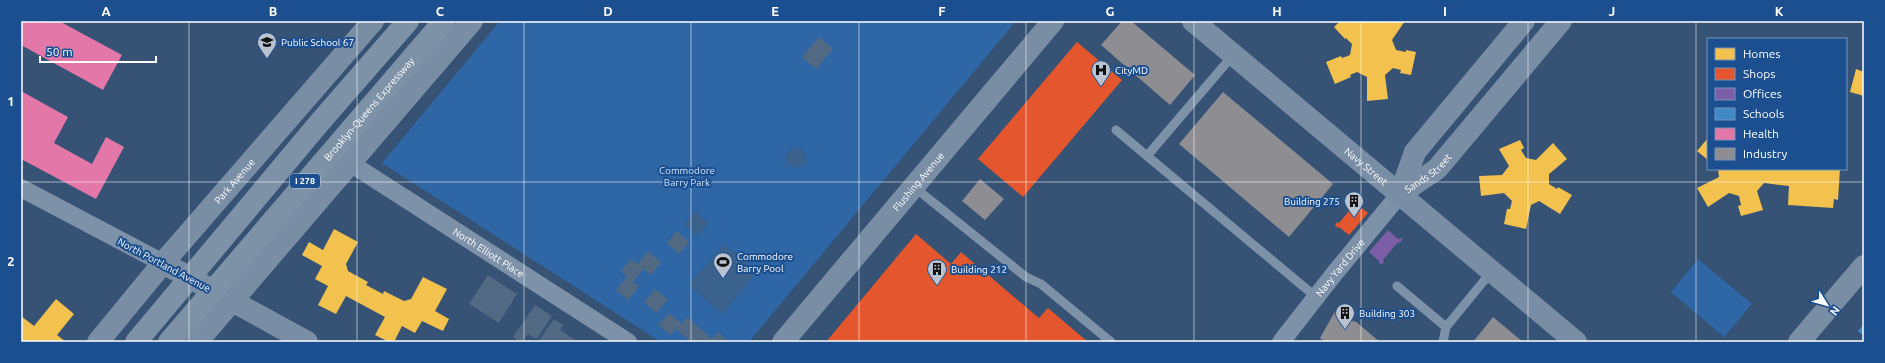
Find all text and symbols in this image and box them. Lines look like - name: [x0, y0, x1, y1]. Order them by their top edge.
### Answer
- text: A: [101, 4, 111, 18]
- text: B: [269, 4, 278, 18]
- text: C: [436, 4, 445, 18]
- text: D: [603, 4, 613, 18]
- text: E: [771, 4, 779, 18]
- text: F: [938, 4, 946, 18]
- text: G: [1106, 4, 1115, 18]
- text: H: [1272, 4, 1282, 18]
- text: I: [1443, 4, 1447, 18]
- text: J: [1609, 4, 1615, 18]
- text: K: [1775, 4, 1784, 18]
- school or university icon: Public School 67: [256, 31, 278, 59]
- place label: Public School 67: [281, 37, 354, 48]
- scale bar: [40, 38, 156, 64]
- legend: [1707, 38, 1847, 170]
- text: 50 m: [46, 45, 73, 58]
- text: Homes: [1743, 47, 1781, 60]
- street label: Brooklyn-Queens Expressway: [322, 55, 416, 163]
- hospital icon: CityMD: [1090, 59, 1112, 87]
- place label: CityMD: [1115, 65, 1148, 76]
- text: Shops: [1743, 67, 1775, 80]
- text: Offices: [1743, 87, 1782, 100]
- text: 1: [7, 94, 15, 108]
- text: Schools: [1743, 107, 1784, 120]
- text: Health: [1743, 127, 1779, 140]
- street label: Navy Street: [1343, 145, 1390, 187]
- text: Industry: [1743, 147, 1788, 160]
- street label: Flushing Avenue: [890, 150, 946, 213]
- street label: Sands Street: [1402, 151, 1453, 195]
- street label: Park Avenue: [212, 156, 257, 206]
- park label: Commodore Barry Park: [659, 165, 715, 188]
- road number: I 278: [290, 174, 320, 188]
- building icon: Building 275: [1343, 190, 1365, 218]
- place label: Building 275: [1284, 196, 1340, 207]
- street label: North Elliott Place: [451, 226, 526, 279]
- street label: North Portland Avenue: [116, 236, 212, 294]
- street label: Navy Yard Drive: [1313, 236, 1366, 298]
- sports icon: Commodore Barry Pool: [712, 251, 734, 279]
- place label: Commodore Barry Pool: [737, 251, 793, 274]
- text: 2: [7, 254, 15, 268]
- building icon: Building 212: [926, 258, 948, 286]
- place label: Building 212: [951, 264, 1007, 275]
- north arrow: [1807, 285, 1847, 325]
- building icon: Building 303: [1334, 302, 1356, 330]
- text: N: [1828, 304, 1842, 318]
- place label: Building 303: [1359, 308, 1415, 319]

